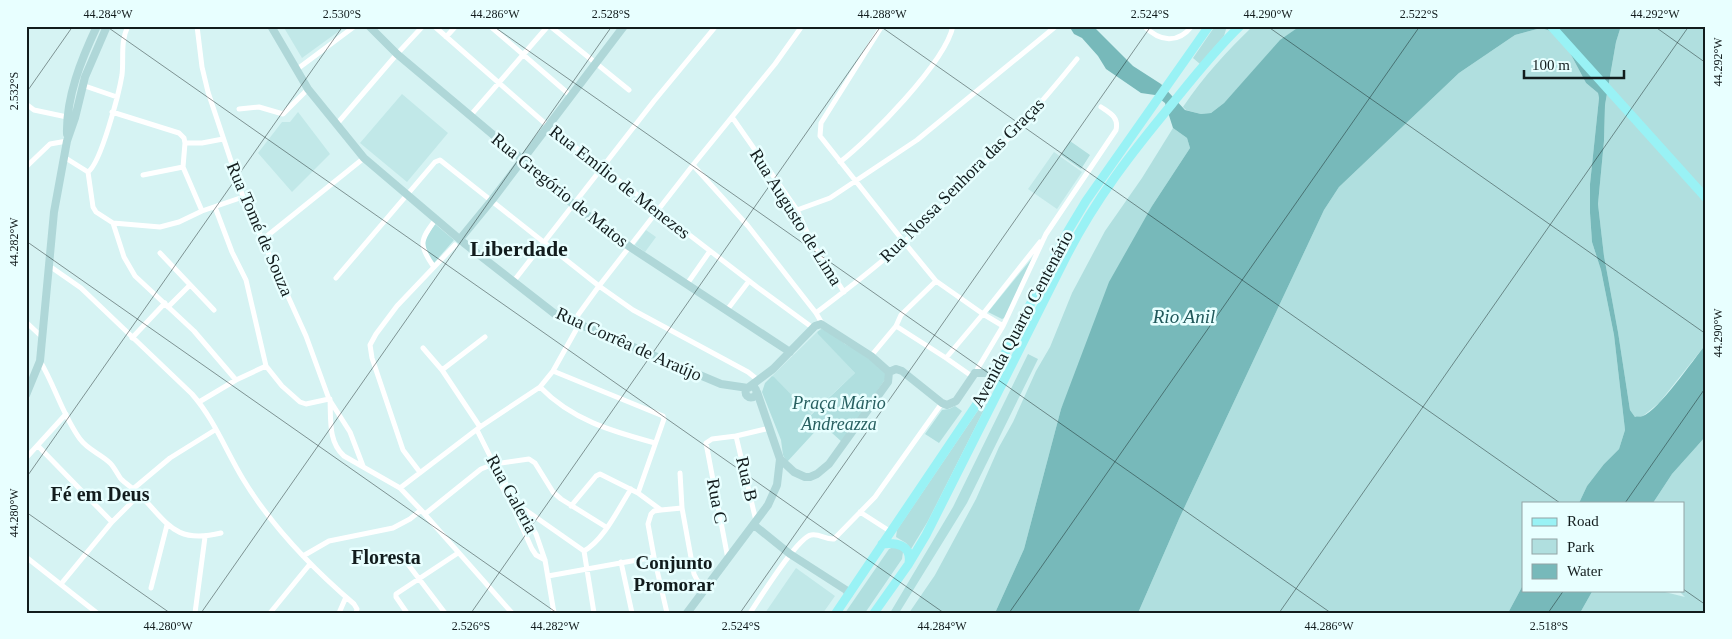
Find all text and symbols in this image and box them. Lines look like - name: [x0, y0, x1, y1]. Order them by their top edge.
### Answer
- text: 44.284°W: [83, 7, 133, 21]
- text: 2.530°S: [323, 7, 361, 21]
- text: 44.286°W: [470, 7, 520, 21]
- text: 2.528°S: [592, 7, 630, 21]
- text: 44.288°W: [857, 7, 907, 21]
- text: 2.524°S: [1131, 7, 1169, 21]
- text: 44.290°W: [1243, 7, 1293, 21]
- text: 2.522°S: [1400, 7, 1438, 21]
- text: 44.292°W: [1630, 7, 1680, 21]
- text: 44.292°W: [1711, 37, 1725, 87]
- scale bar: [1524, 48, 1624, 80]
- text: 100 m: [1532, 57, 1570, 73]
- text: 2.532°S: [7, 72, 21, 110]
- street label: Rua Nossa Senhora das Graças: [876, 94, 1048, 266]
- street label: Rua Emílio de Menezes: [546, 121, 694, 243]
- street label: Rua Gregório de Matos: [488, 129, 632, 251]
- street label: Rua Augusto de Lima: [746, 145, 846, 289]
- street label: Rua Tomé de Souza: [223, 159, 297, 299]
- text: 44.282°W: [7, 217, 21, 267]
- street label: Avenida Quarto Centenário: [967, 227, 1077, 411]
- district label: Liberdade: [470, 236, 568, 261]
- street label: Rua Corrêa de Araújo: [553, 303, 705, 385]
- water label: Rio Anil: [1152, 306, 1215, 327]
- text: 44.290°W: [1711, 308, 1725, 358]
- park label: Praça Mário Andreazza: [791, 393, 886, 434]
- street label: Rua Galeria: [482, 451, 542, 537]
- street label: Rua B: [732, 455, 762, 503]
- street label: Rua C: [703, 477, 731, 525]
- district label: Fé em Deus: [51, 483, 150, 505]
- text: 44.280°W: [7, 488, 21, 538]
- legend: [1522, 502, 1684, 592]
- text: Road: [1567, 513, 1599, 529]
- text: Park: [1567, 539, 1595, 555]
- district label: Floresta: [351, 546, 421, 568]
- district label: Conjunto Promorar: [634, 552, 715, 595]
- text: Water: [1567, 563, 1602, 579]
- text: 44.280°W: [143, 619, 193, 633]
- text: 2.526°S: [452, 619, 490, 633]
- text: 44.282°W: [530, 619, 580, 633]
- text: 2.524°S: [722, 619, 760, 633]
- text: 44.284°W: [917, 619, 967, 633]
- text: 44.286°W: [1304, 619, 1354, 633]
- text: 2.518°S: [1530, 619, 1568, 633]

